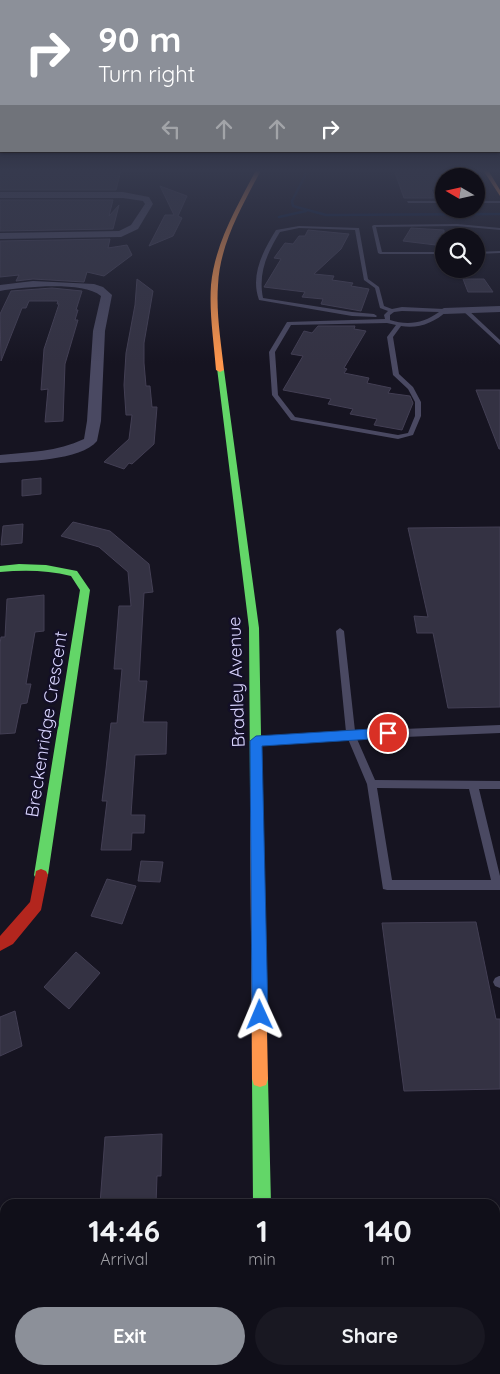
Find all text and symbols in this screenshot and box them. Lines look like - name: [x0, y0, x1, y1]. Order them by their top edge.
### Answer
- text: 90 m: [98, 17, 181, 61]
- icon: right: [15, 20, 80, 85]
- text: Turn right: [98, 60, 195, 88]
- icon: left: [157, 115, 185, 143]
- icon: ahead: [210, 115, 238, 143]
- icon: ahead: [263, 115, 291, 143]
- icon: right: [316, 115, 344, 143]
- north arrow: [435, 168, 485, 218]
- map controls: [435, 168, 485, 278]
- button: search: [435, 228, 485, 278]
- street label: Bradley Avenue: [222, 616, 250, 748]
- street label: Breckenridge Crescent: [20, 629, 72, 819]
- pin: [367, 712, 409, 754]
- icon: arrive: [374, 719, 402, 747]
- position arrow: [233, 988, 285, 1040]
- text: 14:46: [88, 1212, 160, 1250]
- text: 1: [256, 1212, 268, 1250]
- text: 140: [364, 1212, 412, 1250]
- text: Arrival: [100, 1249, 148, 1269]
- text: min: [248, 1249, 276, 1269]
- text: m: [381, 1249, 395, 1269]
- button: Exit: [15, 1307, 245, 1365]
- button: Share: [255, 1307, 485, 1365]

